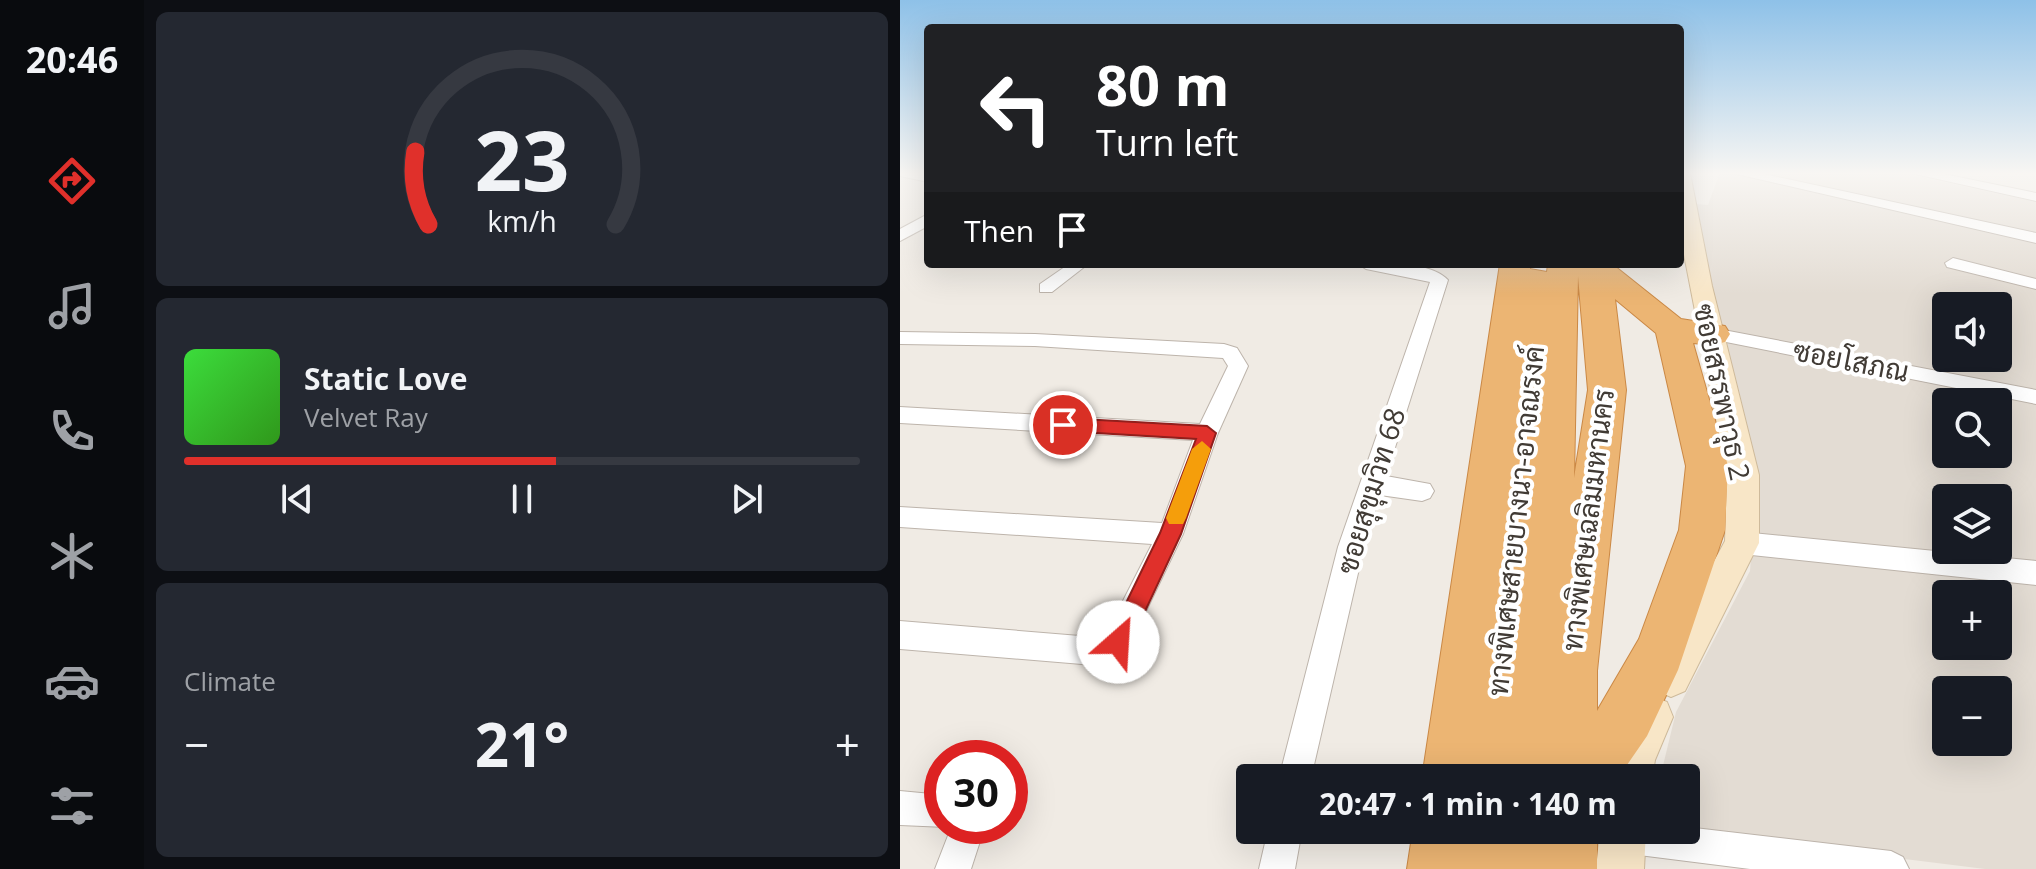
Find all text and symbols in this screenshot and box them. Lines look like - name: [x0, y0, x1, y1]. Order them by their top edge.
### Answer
- text: 20:46: [26, 35, 118, 84]
- text: 80 m: [1096, 46, 1230, 122]
- icon: left: [964, 56, 1068, 160]
- text: 23: [474, 101, 570, 214]
- text: Turn left: [1096, 118, 1238, 167]
- icon: directions: [44, 153, 100, 209]
- text: km/h: [487, 201, 557, 240]
- icon: arrive: [1050, 208, 1094, 252]
- text: Then: [964, 210, 1034, 251]
- icon: music: [44, 278, 100, 334]
- map controls: [1932, 292, 2012, 756]
- button: sound: [1932, 292, 2012, 372]
- street label: ซอยสรรพาวุธ 2: [1684, 300, 1760, 484]
- street label: ซอยโสภณ: [1790, 330, 1912, 390]
- street label: ทางพิเศษสายบางนา-อาจณรงค์: [1478, 344, 1552, 698]
- text: Static Love: [304, 358, 467, 399]
- street label: ทางพิเศษเฉลิมมหานคร: [1552, 386, 1622, 653]
- button: search: [1932, 388, 2012, 468]
- pin: [1029, 391, 1097, 459]
- text: Velvet Ray: [304, 399, 428, 435]
- icon: phone: [44, 403, 100, 459]
- icon: arrive: [1041, 403, 1085, 447]
- street label: ซอยสุขุมวิท 68: [1327, 403, 1415, 579]
- icon: previous: [275, 477, 319, 521]
- icon: pause: [500, 477, 544, 521]
- icon: next: [725, 477, 769, 521]
- button: layers: [1932, 484, 2012, 564]
- icon: climate: [44, 528, 100, 584]
- button: +: [1932, 580, 2012, 660]
- position arrow: [1076, 600, 1160, 684]
- icon: car: [44, 653, 100, 709]
- text: Climate: [184, 663, 276, 699]
- button: −: [1932, 676, 2012, 756]
- text: 21°: [475, 703, 569, 785]
- text: −: [184, 714, 209, 774]
- text: +: [835, 714, 860, 774]
- speed limit sign: 30: [924, 740, 1028, 844]
- icon: filters: [44, 778, 100, 834]
- text: 20:47 · 1 min · 140 m: [1319, 783, 1617, 824]

